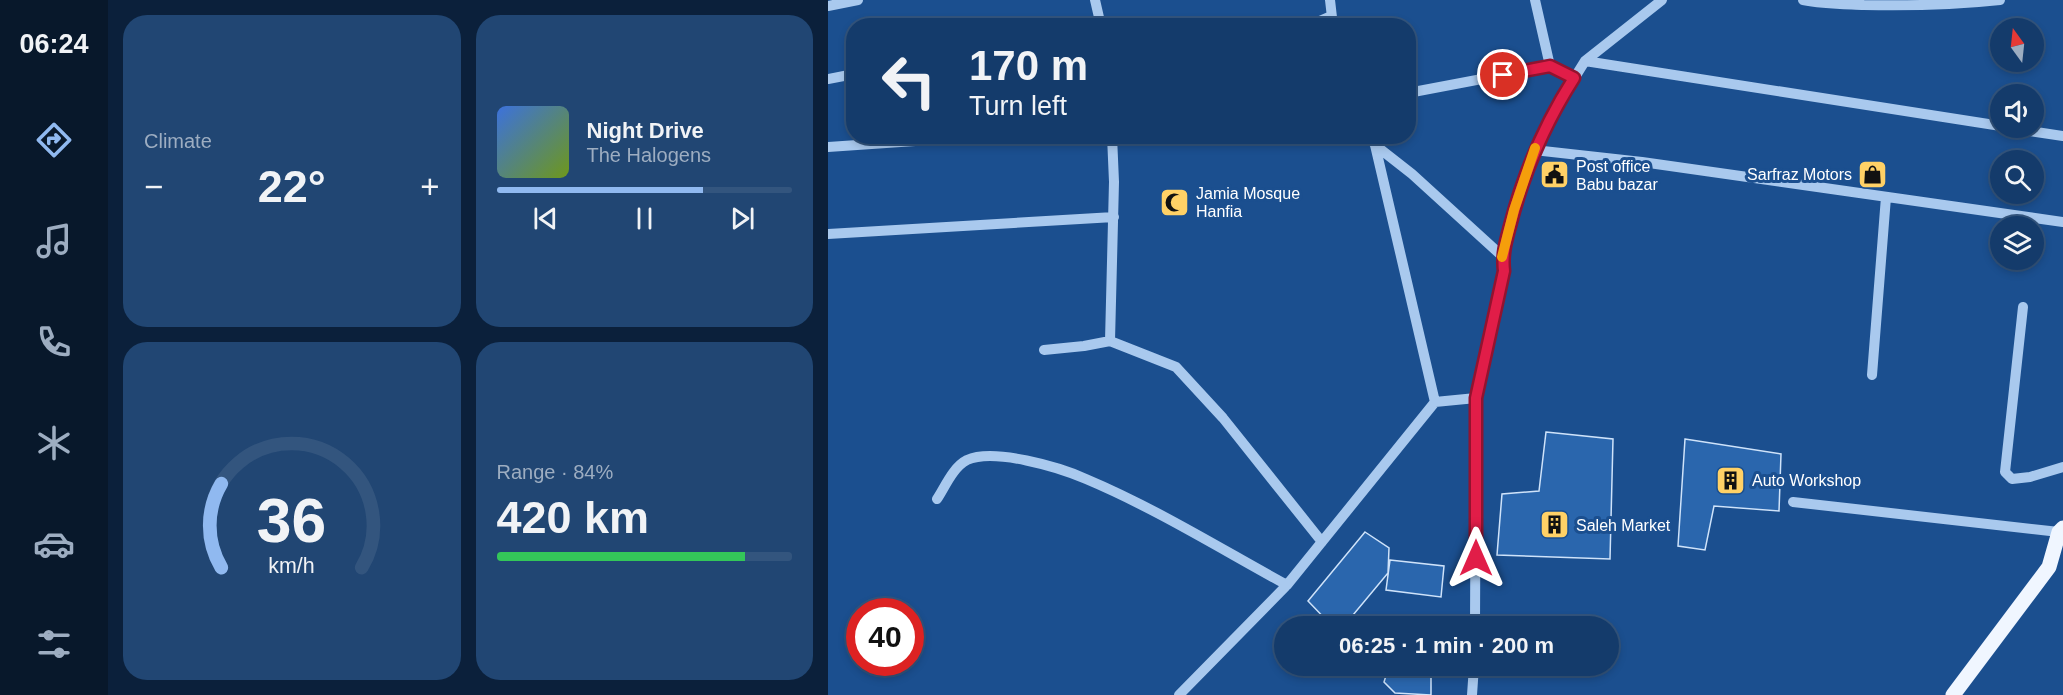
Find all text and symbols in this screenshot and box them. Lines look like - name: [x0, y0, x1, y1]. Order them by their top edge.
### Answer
- north arrow: [1990, 18, 2044, 72]
- map controls: [1990, 18, 2044, 270]
- text: 06:24: [19, 29, 89, 59]
- icon: left: [870, 42, 948, 120]
- text: 170 m: [969, 42, 1088, 89]
- pin: [1477, 49, 1528, 100]
- icon: arrive: [1486, 58, 1519, 91]
- button: sound: [1990, 84, 2044, 138]
- text: Turn left: [969, 91, 1067, 121]
- text: Night Drive: [587, 118, 704, 143]
- icon: directions: [33, 119, 75, 161]
- text: Climate: [144, 130, 212, 152]
- text: The Halogens: [587, 144, 711, 166]
- button: search: [1990, 150, 2044, 204]
- place label: Post office Babu bazar: [1576, 158, 1659, 193]
- shop icon: Sarfraz Motors: [1857, 158, 1889, 190]
- public building icon: Post office Babu bazar: [1539, 159, 1571, 191]
- text: 22°: [258, 161, 326, 212]
- place label: Sarfraz Motors: [1747, 166, 1852, 183]
- text: −: [144, 168, 163, 205]
- text: +: [420, 168, 440, 205]
- place label: Jamia Mosque Hanfia: [1196, 185, 1300, 220]
- mosque icon: Jamia Mosque Hanfia: [1159, 186, 1191, 218]
- icon: previous: [529, 202, 562, 235]
- icon: pause: [628, 202, 661, 235]
- icon: next: [726, 202, 759, 235]
- button: layers: [1990, 216, 2044, 270]
- icon: music: [33, 220, 75, 262]
- icon: phone: [33, 321, 75, 363]
- icon: climate: [33, 422, 75, 464]
- text: Range · 84%: [497, 461, 613, 483]
- building icon: Auto Workshop: [1715, 464, 1747, 496]
- place label: Auto Workshop: [1752, 472, 1861, 489]
- text: 36: [257, 486, 326, 555]
- text: 420 km: [497, 492, 649, 543]
- building icon: Saleh Market: [1539, 509, 1571, 541]
- place label: Saleh Market: [1576, 517, 1671, 534]
- icon: car: [33, 523, 75, 565]
- position arrow: [1444, 526, 1508, 590]
- text: km/h: [269, 554, 315, 578]
- speed limit sign: 40: [846, 598, 924, 676]
- icon: filters: [33, 623, 75, 665]
- text: 06:25 · 1 min · 200 m: [1339, 633, 1554, 658]

